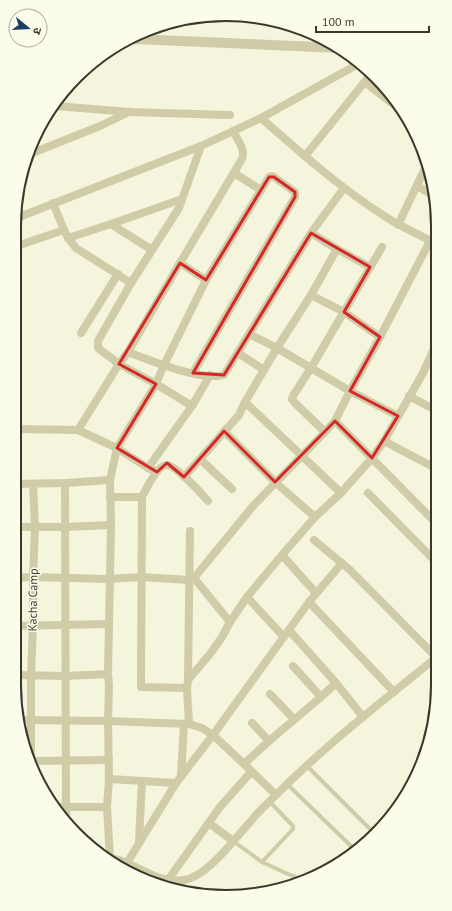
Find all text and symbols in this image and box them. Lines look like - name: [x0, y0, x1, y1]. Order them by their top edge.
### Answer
- north arrow: [8, 8, 48, 48]
- scale bar: [316, 8, 429, 34]
- text: 100 m: [322, 14, 355, 29]
- text: उ: [30, 26, 45, 37]
- street label: Kacha Camp: [24, 568, 41, 632]

